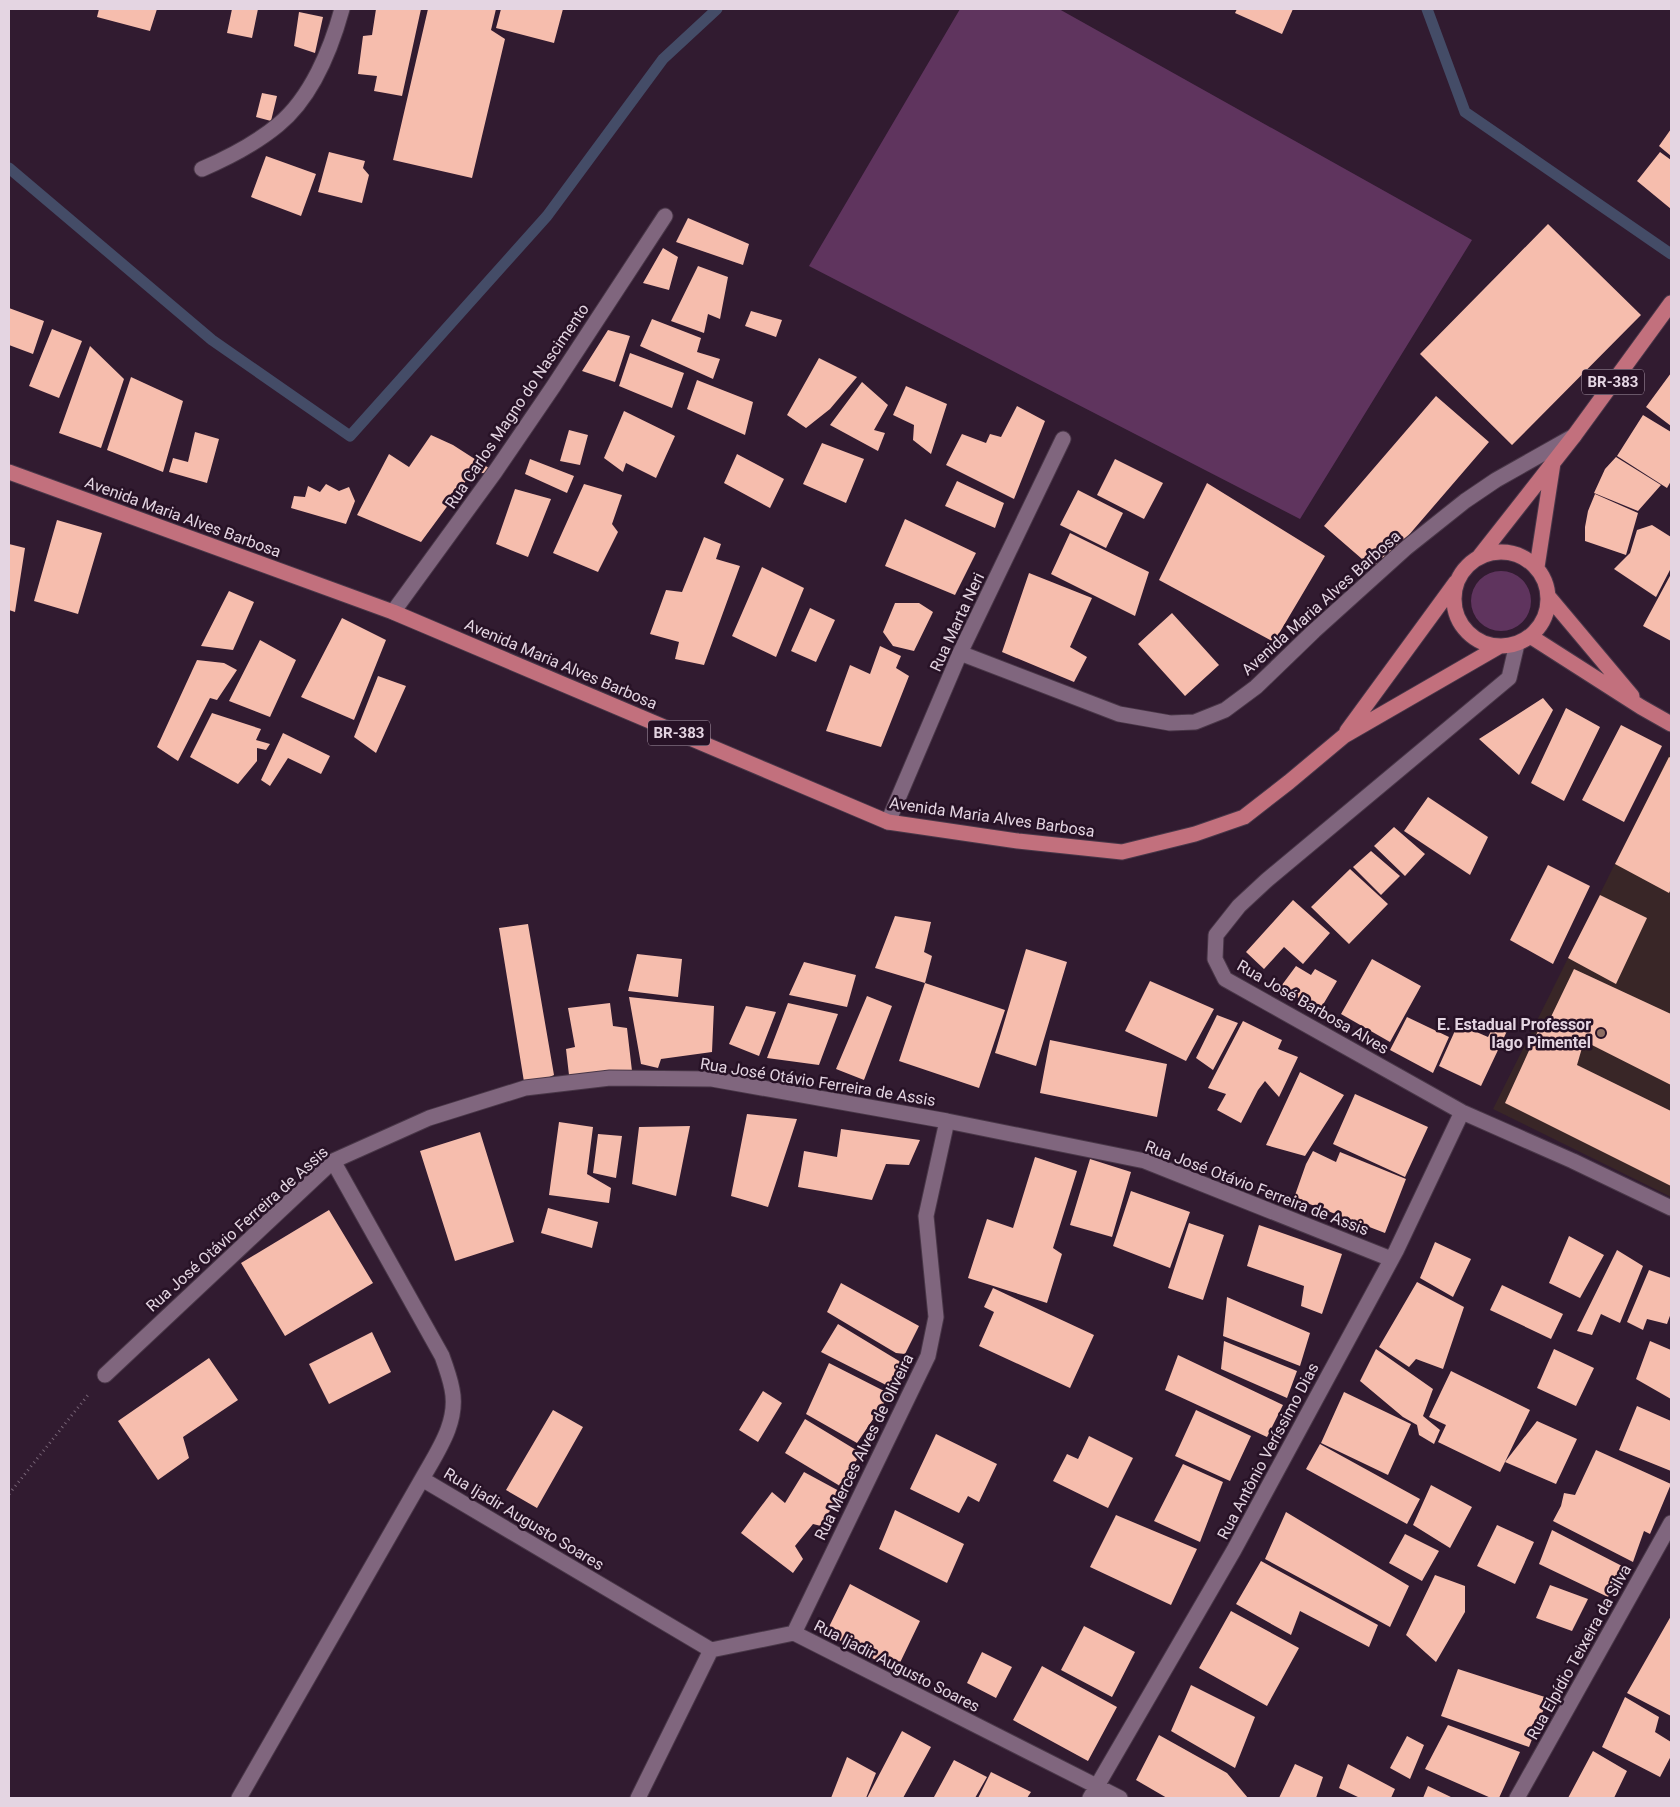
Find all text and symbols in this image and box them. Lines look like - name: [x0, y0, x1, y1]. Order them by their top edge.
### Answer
- street label: Rua Carlos Magno do Nascimento: [441, 300, 593, 512]
- road number: BR-383: [1582, 370, 1644, 394]
- street label: Avenida Maria Alves Barbosa: [82, 473, 284, 561]
- street label: Avenida Maria Alves Barbosa: [1238, 527, 1404, 679]
- street label: Rua Marta Neri: [926, 570, 988, 674]
- street label: Avenida Maria Alves Barbosa: [462, 615, 660, 713]
- road number: BR-383: [648, 720, 710, 746]
- street label: Avenida Maria Alves Barbosa: [888, 793, 1096, 841]
- street label: Rua José Barbosa Alves: [1234, 956, 1392, 1058]
- place label: E. Estadual Professor Iago Pimentel: [1437, 1015, 1591, 1052]
- marker: E. Estadual Professor Iago Pimentel: [1595, 1027, 1607, 1039]
- street label: Rua José Otávio Ferreira de Assis: [699, 1054, 937, 1110]
- street label: Rua José Otávio Ferreira de Assis: [1142, 1136, 1372, 1240]
- street label: Rua José Otávio Ferreira de Assis: [142, 1142, 332, 1316]
- street label: Rua Merces Alves de Oliveira: [811, 1351, 917, 1543]
- street label: Rua Antônio Veríssimo Dias: [1213, 1359, 1323, 1543]
- street label: Rua Ijadir Augusto Soares: [441, 1464, 607, 1574]
- street label: Rua Elpídio Teixeira da Silva: [1523, 1561, 1635, 1743]
- street label: Rua Ijadir Augusto Soares: [811, 1616, 983, 1716]

